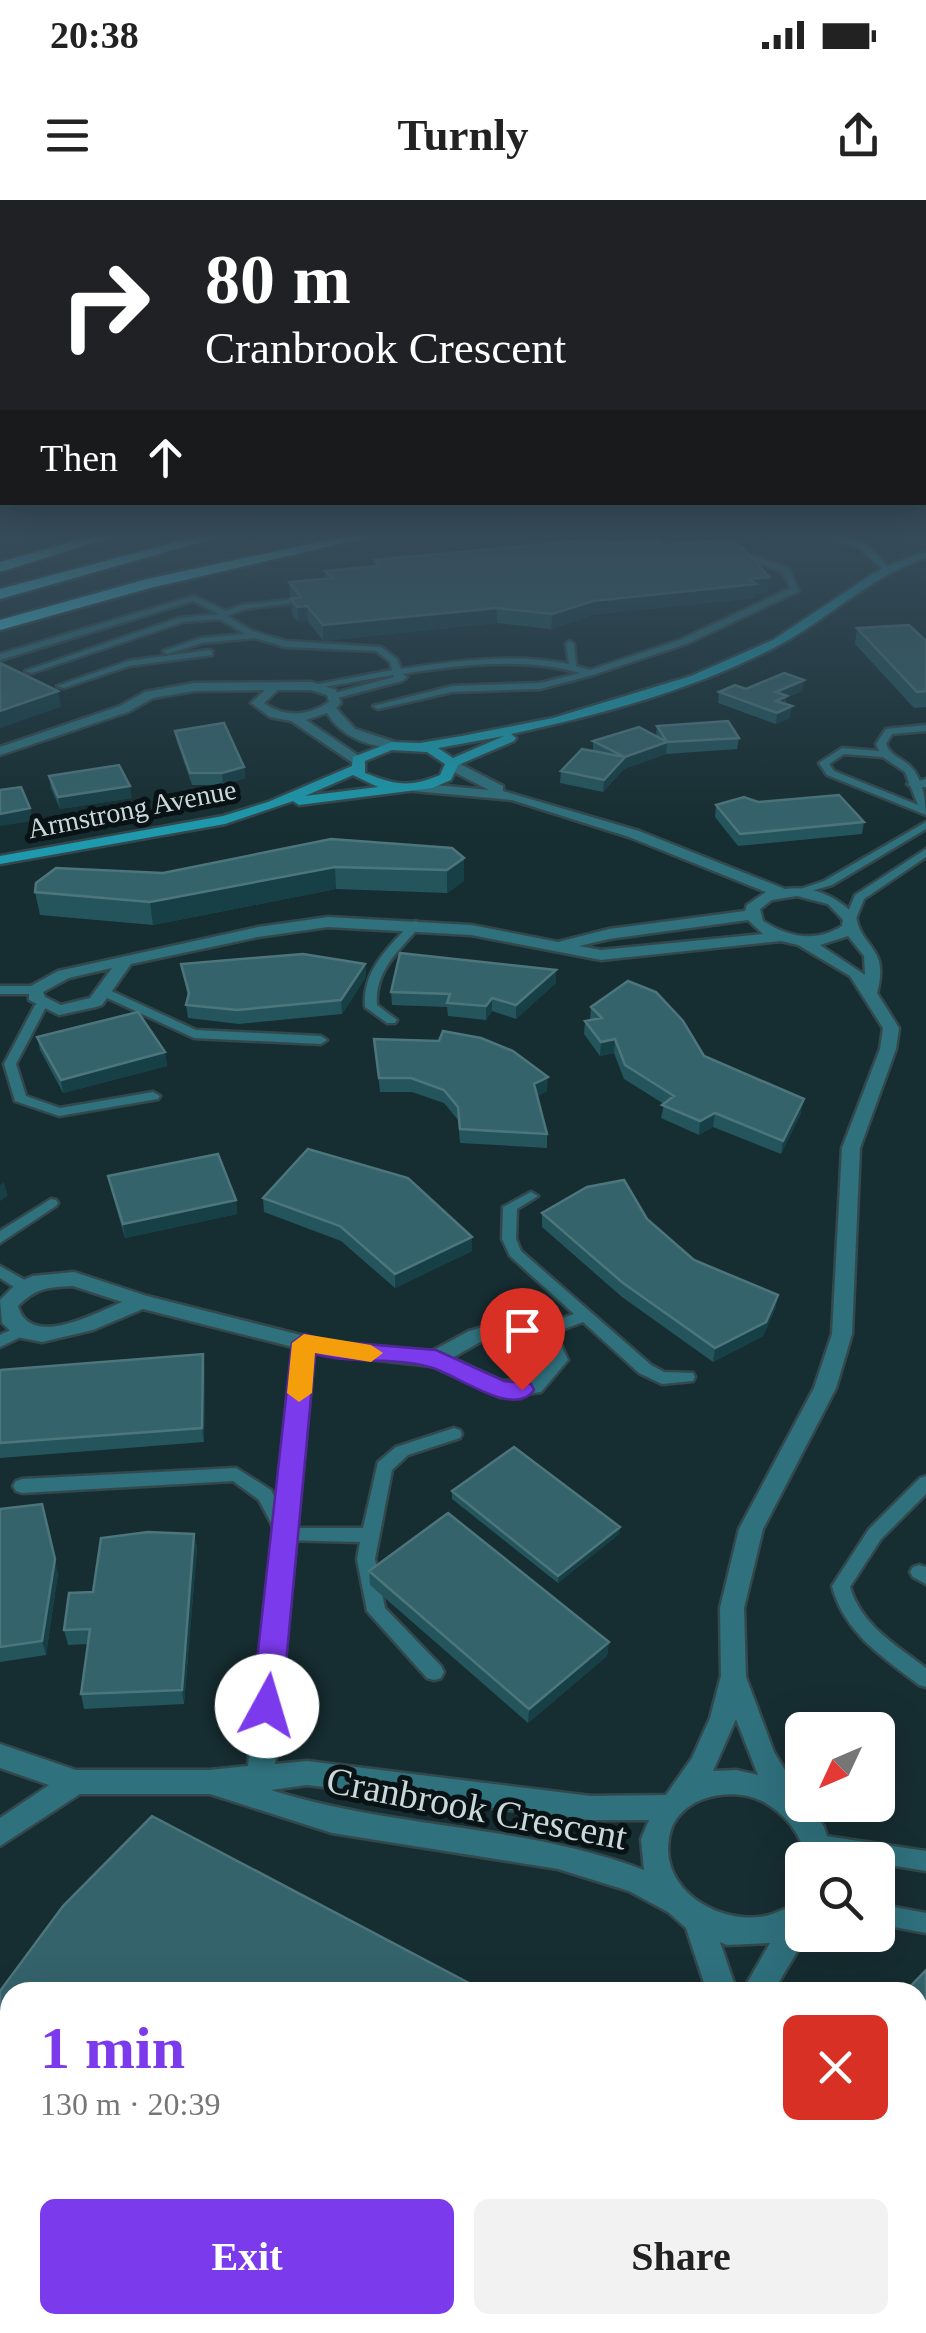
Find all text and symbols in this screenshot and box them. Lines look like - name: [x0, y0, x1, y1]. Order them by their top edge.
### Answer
- text: 20:38: [50, 14, 139, 56]
- icon: menu: [40, 108, 95, 163]
- icon: share: [831, 108, 886, 163]
- text: Turnly: [398, 110, 528, 160]
- icon: right: [40, 240, 170, 370]
- text: 80 m: [205, 241, 351, 318]
- text: Cranbrook Crescent: [205, 323, 566, 373]
- icon: ahead: [138, 430, 193, 485]
- text: Then: [40, 437, 118, 479]
- street label: Armstrong Avenue: [25, 774, 239, 844]
- pin: [480, 1288, 565, 1391]
- icon: arrive: [495, 1303, 550, 1358]
- position arrow: [215, 1654, 319, 1758]
- north arrow: [785, 1712, 895, 1822]
- map controls: [785, 1712, 895, 1952]
- street label: Cranbrook Crescent: [323, 1758, 631, 1858]
- button: search: [785, 1842, 895, 1952]
- text: 1 min: [40, 2015, 185, 2081]
- button: close: [783, 2015, 888, 2120]
- text: 130 m · 20:39: [40, 2086, 220, 2122]
- button: Exit: [40, 2199, 454, 2314]
- button: Share: [474, 2199, 888, 2314]

